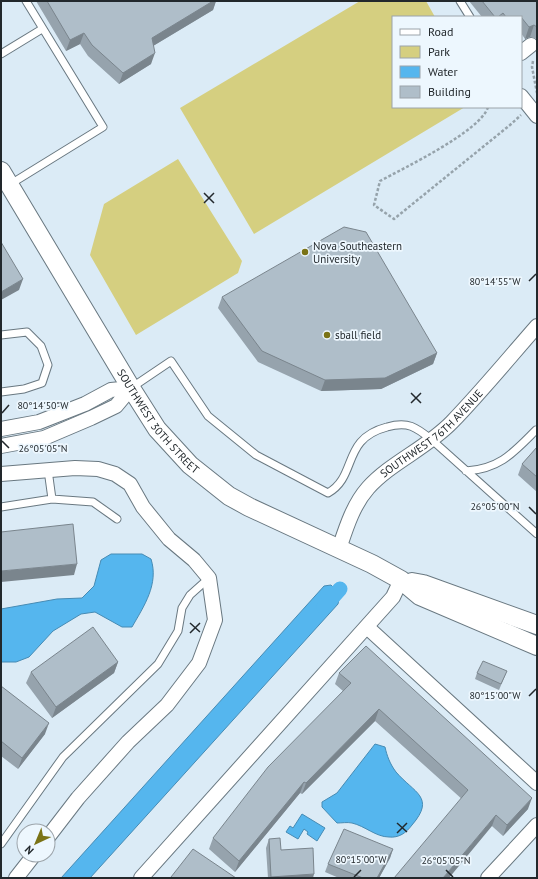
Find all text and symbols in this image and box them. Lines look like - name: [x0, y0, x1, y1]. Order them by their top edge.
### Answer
- legend: [392, 16, 522, 108]
- text: Road: [428, 24, 453, 39]
- text: Park: [428, 44, 450, 59]
- text: Water: [428, 64, 458, 79]
- text: Building: [428, 84, 471, 99]
- place label: Nova Southeastern University: [313, 239, 402, 266]
- marker: Nova Southeastern University: [300, 247, 310, 257]
- text: 80°14'55"W: [469, 275, 521, 288]
- place label: sball field: [335, 328, 381, 342]
- marker: sball field: [322, 330, 332, 340]
- street label: SOUTHWEST 30TH STREET: [114, 366, 202, 477]
- street label: SOUTHWEST 76TH AVENUE: [377, 386, 486, 480]
- text: 80°14'50"W: [17, 399, 69, 412]
- text: 26°05'05"N: [18, 442, 68, 455]
- text: 26°05'00"N: [470, 500, 520, 513]
- text: 80°15'00"W: [469, 689, 521, 702]
- north arrow: [16, 823, 56, 863]
- text: N: [22, 843, 37, 858]
- text: 80°15'00"W: [335, 853, 387, 866]
- text: 26°05'05"N: [421, 854, 471, 867]

